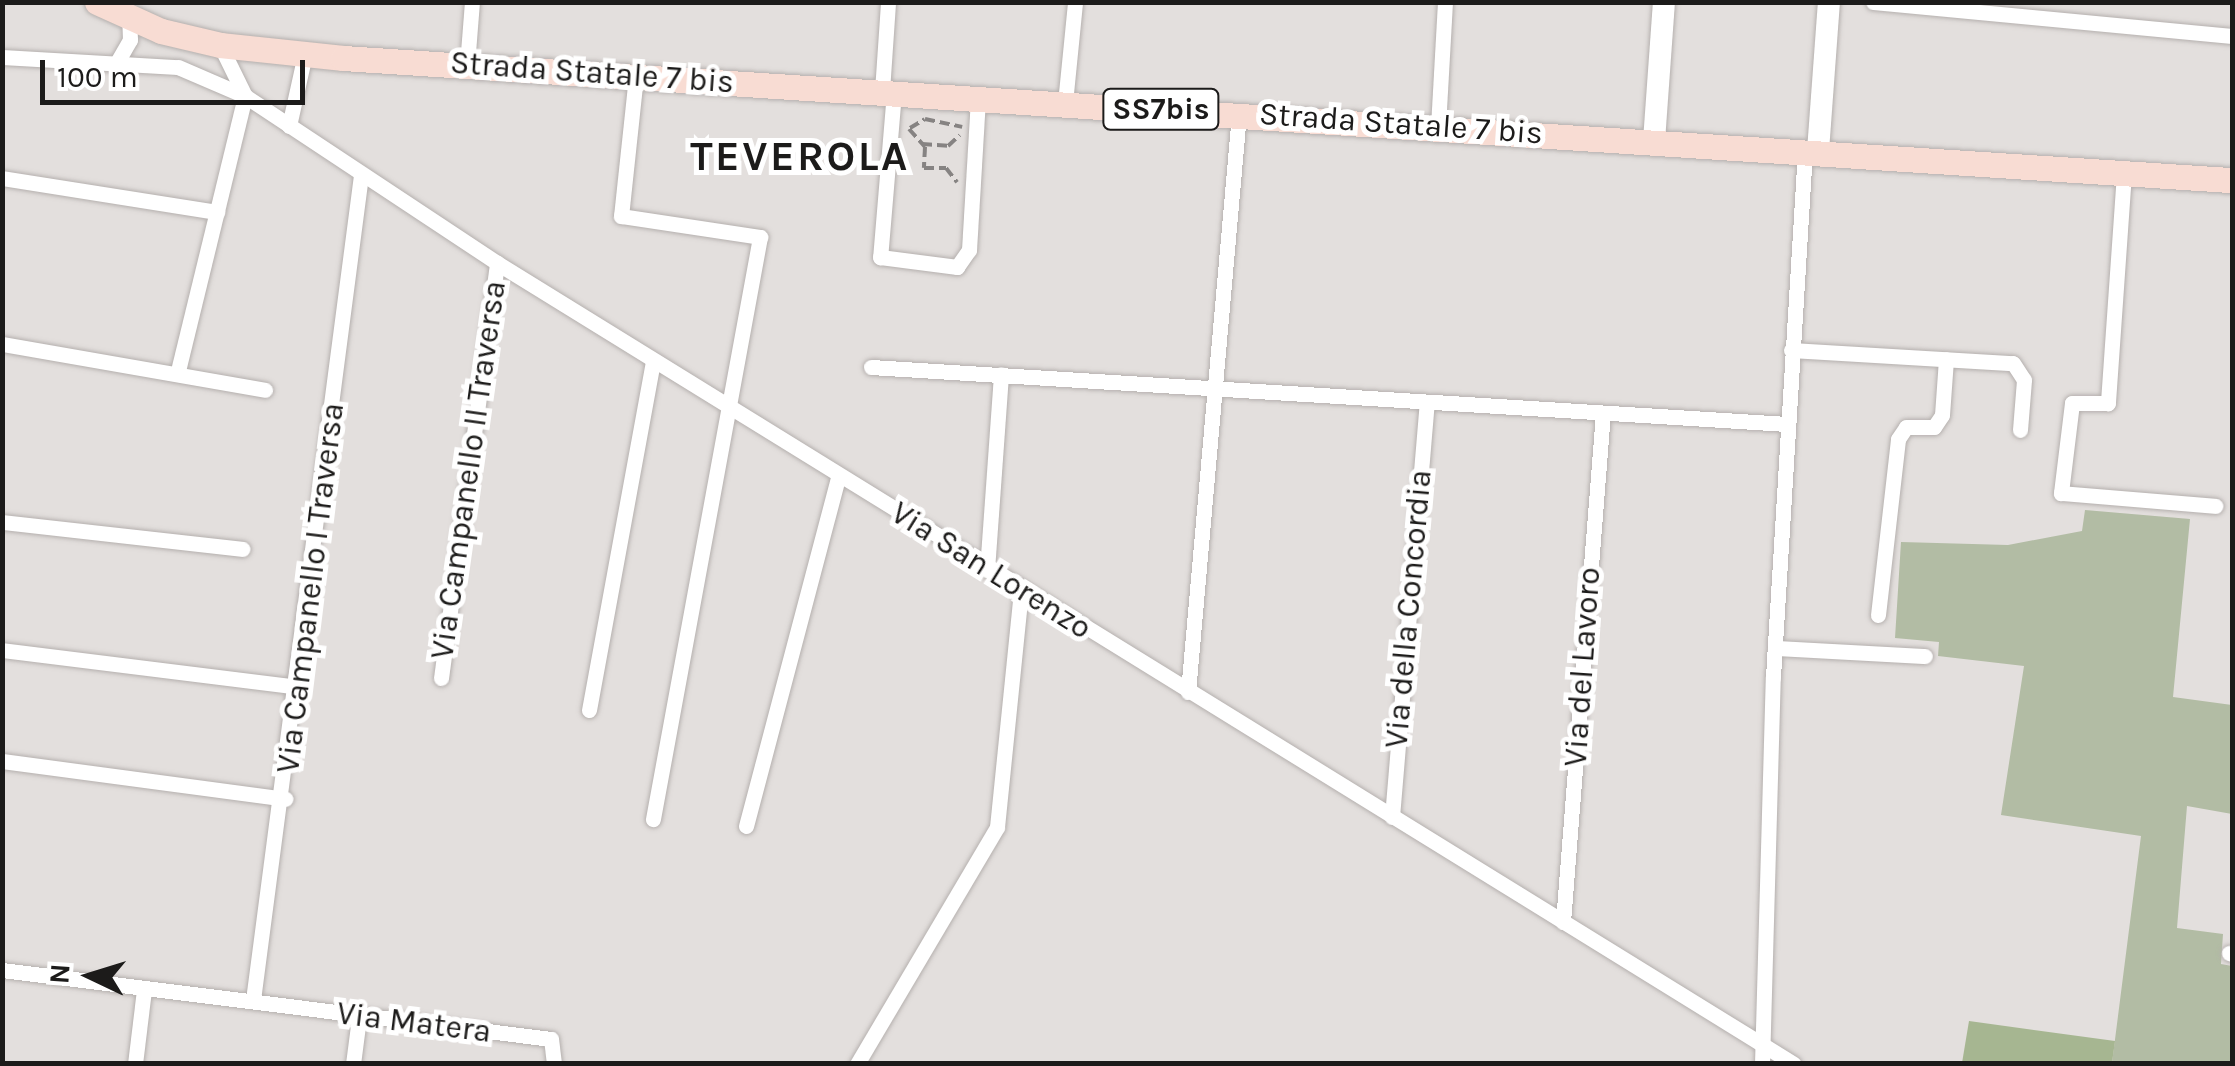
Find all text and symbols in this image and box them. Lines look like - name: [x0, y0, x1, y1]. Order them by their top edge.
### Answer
- scale bar: [45, 40, 310, 102]
- street label: Strada Statale 7 bis: [449, 44, 735, 102]
- text: 100 m: [57, 59, 138, 95]
- road number: SS7bis: [1101, 84, 1221, 134]
- street label: Strada Statale 7 bis: [1258, 95, 1544, 153]
- district label: TEVEROLA: [690, 131, 910, 181]
- street label: Via Campanello II Traversa: [423, 278, 515, 662]
- street label: Via Campanello I Traversa: [269, 401, 353, 775]
- street label: Via della Concordia: [1378, 468, 1440, 750]
- street label: Via San Lorenzo: [884, 494, 1098, 648]
- street label: Via del Lavoro: [1557, 566, 1609, 768]
- north arrow: [40, 926, 140, 1026]
- text: N: [42, 963, 77, 985]
- street label: Via Matera: [335, 994, 493, 1052]

